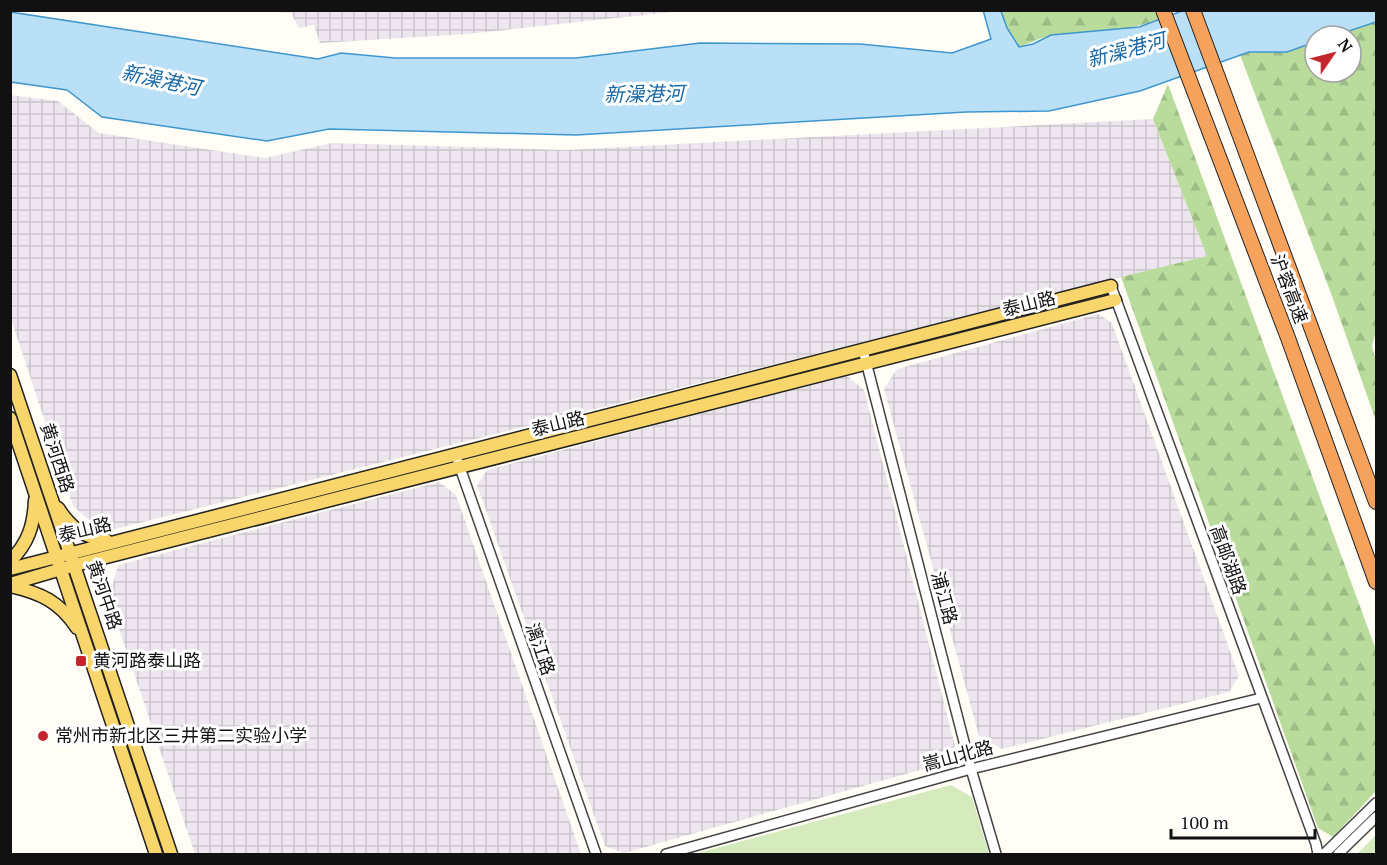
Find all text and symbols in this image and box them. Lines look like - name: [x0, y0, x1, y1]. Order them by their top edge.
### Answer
- north arrow: [1303, 24, 1363, 84]
- water label: 新澡港河: [1084, 25, 1172, 73]
- text: N: [1333, 34, 1358, 57]
- water label: 新澡港河: [119, 58, 207, 102]
- water label: 新澡港河: [604, 79, 688, 108]
- street label: 沪蓉高速: [1266, 251, 1314, 327]
- street label: 泰山路: [1000, 285, 1058, 321]
- street label: 泰山路: [529, 405, 587, 441]
- street label: 黄河西路: [35, 420, 80, 496]
- street label: 泰山路: [56, 511, 114, 547]
- street label: 高邮湖路: [1205, 522, 1253, 598]
- street label: 黄河中路: [82, 557, 128, 633]
- street label: 浦江路: [926, 569, 964, 627]
- street label: 漓江路: [521, 619, 561, 678]
- place label: 黄河路泰山路: [93, 648, 201, 672]
- marker: 黄河路泰山路: [74, 654, 88, 668]
- place label: 常州市新北区三井第二实验小学: [55, 723, 307, 747]
- marker: 常州市新北区三井第二实验小学: [36, 729, 50, 743]
- street label: 嵩山北路: [920, 734, 996, 776]
- scale bar: [1171, 802, 1315, 840]
- text: 100 m: [1180, 810, 1229, 834]

